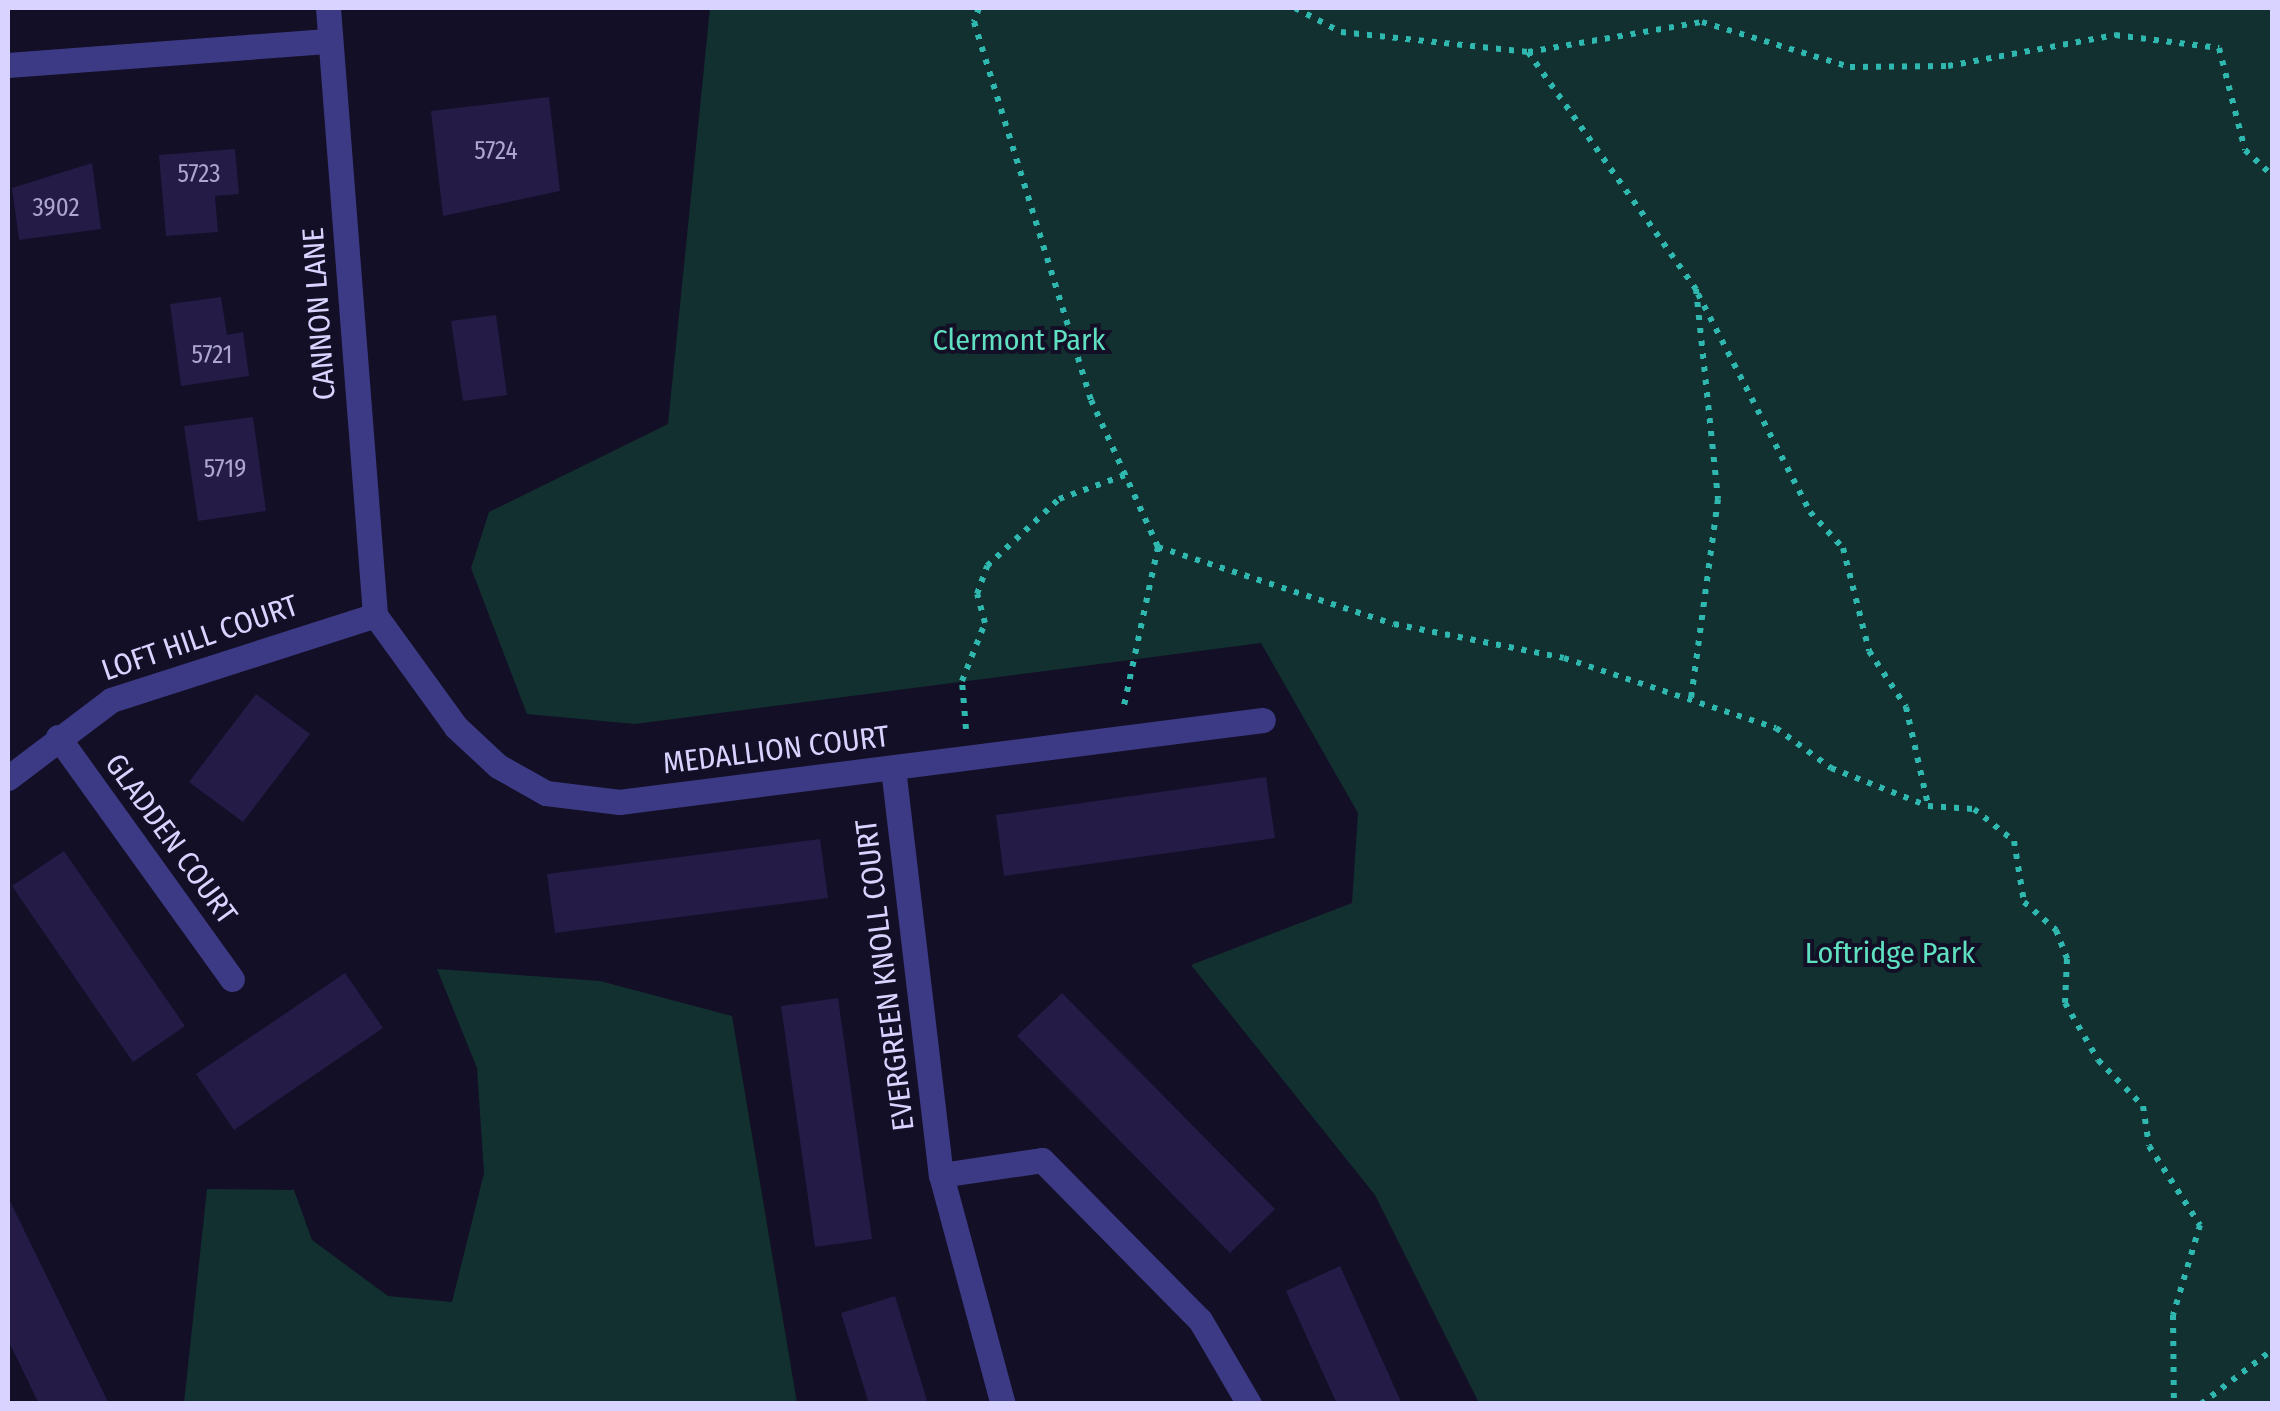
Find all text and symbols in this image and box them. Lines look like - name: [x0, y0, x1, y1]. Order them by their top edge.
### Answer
- house number: 5724: [474, 136, 518, 166]
- house number: 5723: [177, 159, 221, 189]
- house number: 3902: [33, 193, 79, 223]
- street label: CANNON LANE: [295, 227, 343, 401]
- park label: Clermont Park: [933, 322, 1105, 358]
- house number: 5721: [191, 340, 233, 370]
- house number: 5719: [204, 454, 246, 484]
- street label: LOFT HILL COURT: [97, 588, 303, 688]
- street label: MEDALLION COURT: [661, 718, 891, 782]
- street label: GLADDEN COURT: [97, 747, 245, 931]
- street label: EVERGREEN KNOLL COURT: [848, 817, 922, 1133]
- park label: Loftridge Park: [1805, 935, 1975, 971]

